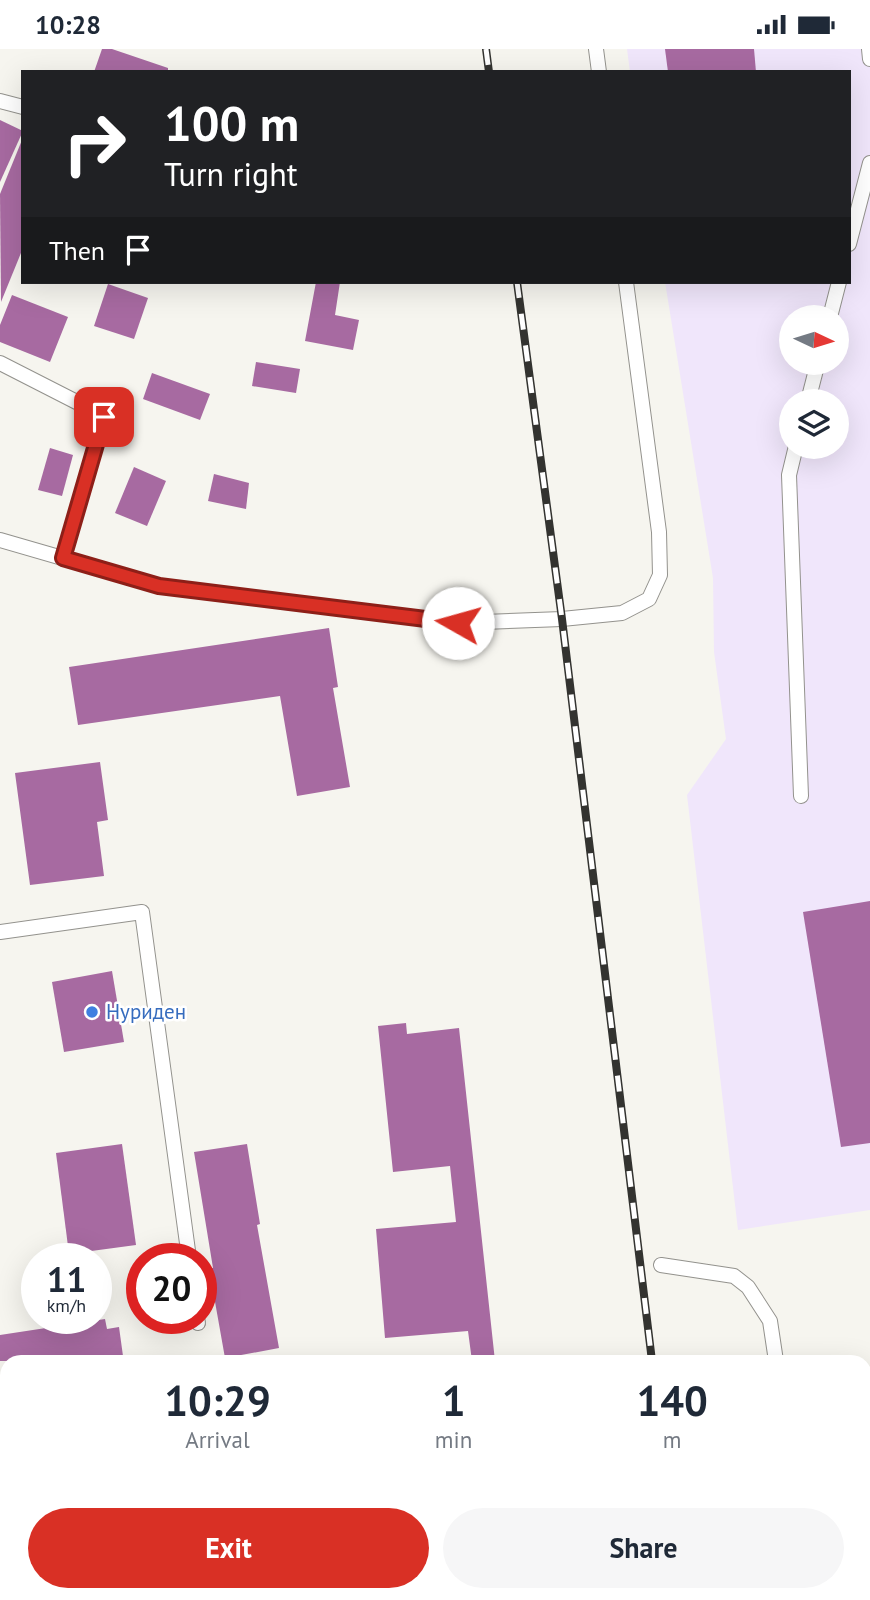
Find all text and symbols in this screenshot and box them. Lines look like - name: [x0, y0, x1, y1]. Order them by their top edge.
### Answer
- text: 10:28: [35, 8, 101, 41]
- text: 100 m: [164, 91, 299, 155]
- icon: right: [49, 98, 140, 189]
- text: Turn right: [164, 153, 298, 195]
- icon: arrive: [119, 231, 157, 269]
- text: Then: [49, 234, 105, 267]
- north arrow: [779, 305, 849, 375]
- map controls: [779, 305, 849, 459]
- pin: [74, 387, 134, 447]
- button: layers: [779, 389, 849, 459]
- icon: arrive: [85, 398, 123, 436]
- position arrow: [421, 586, 495, 660]
- place label: Нуриден: [106, 998, 186, 1025]
- marker: Нуриден: [84, 1004, 100, 1020]
- speed limit sign: 20: [126, 1243, 217, 1334]
- text: 11: [47, 1256, 86, 1302]
- text: km/h: [47, 1294, 86, 1317]
- text: 10:29: [164, 1373, 271, 1428]
- text: 1: [442, 1373, 465, 1428]
- text: 140: [636, 1373, 708, 1428]
- text: Arrival: [185, 1425, 250, 1454]
- text: min: [435, 1425, 472, 1454]
- text: m: [663, 1425, 681, 1454]
- button: Exit: [28, 1508, 429, 1588]
- button: Share: [443, 1508, 844, 1588]

